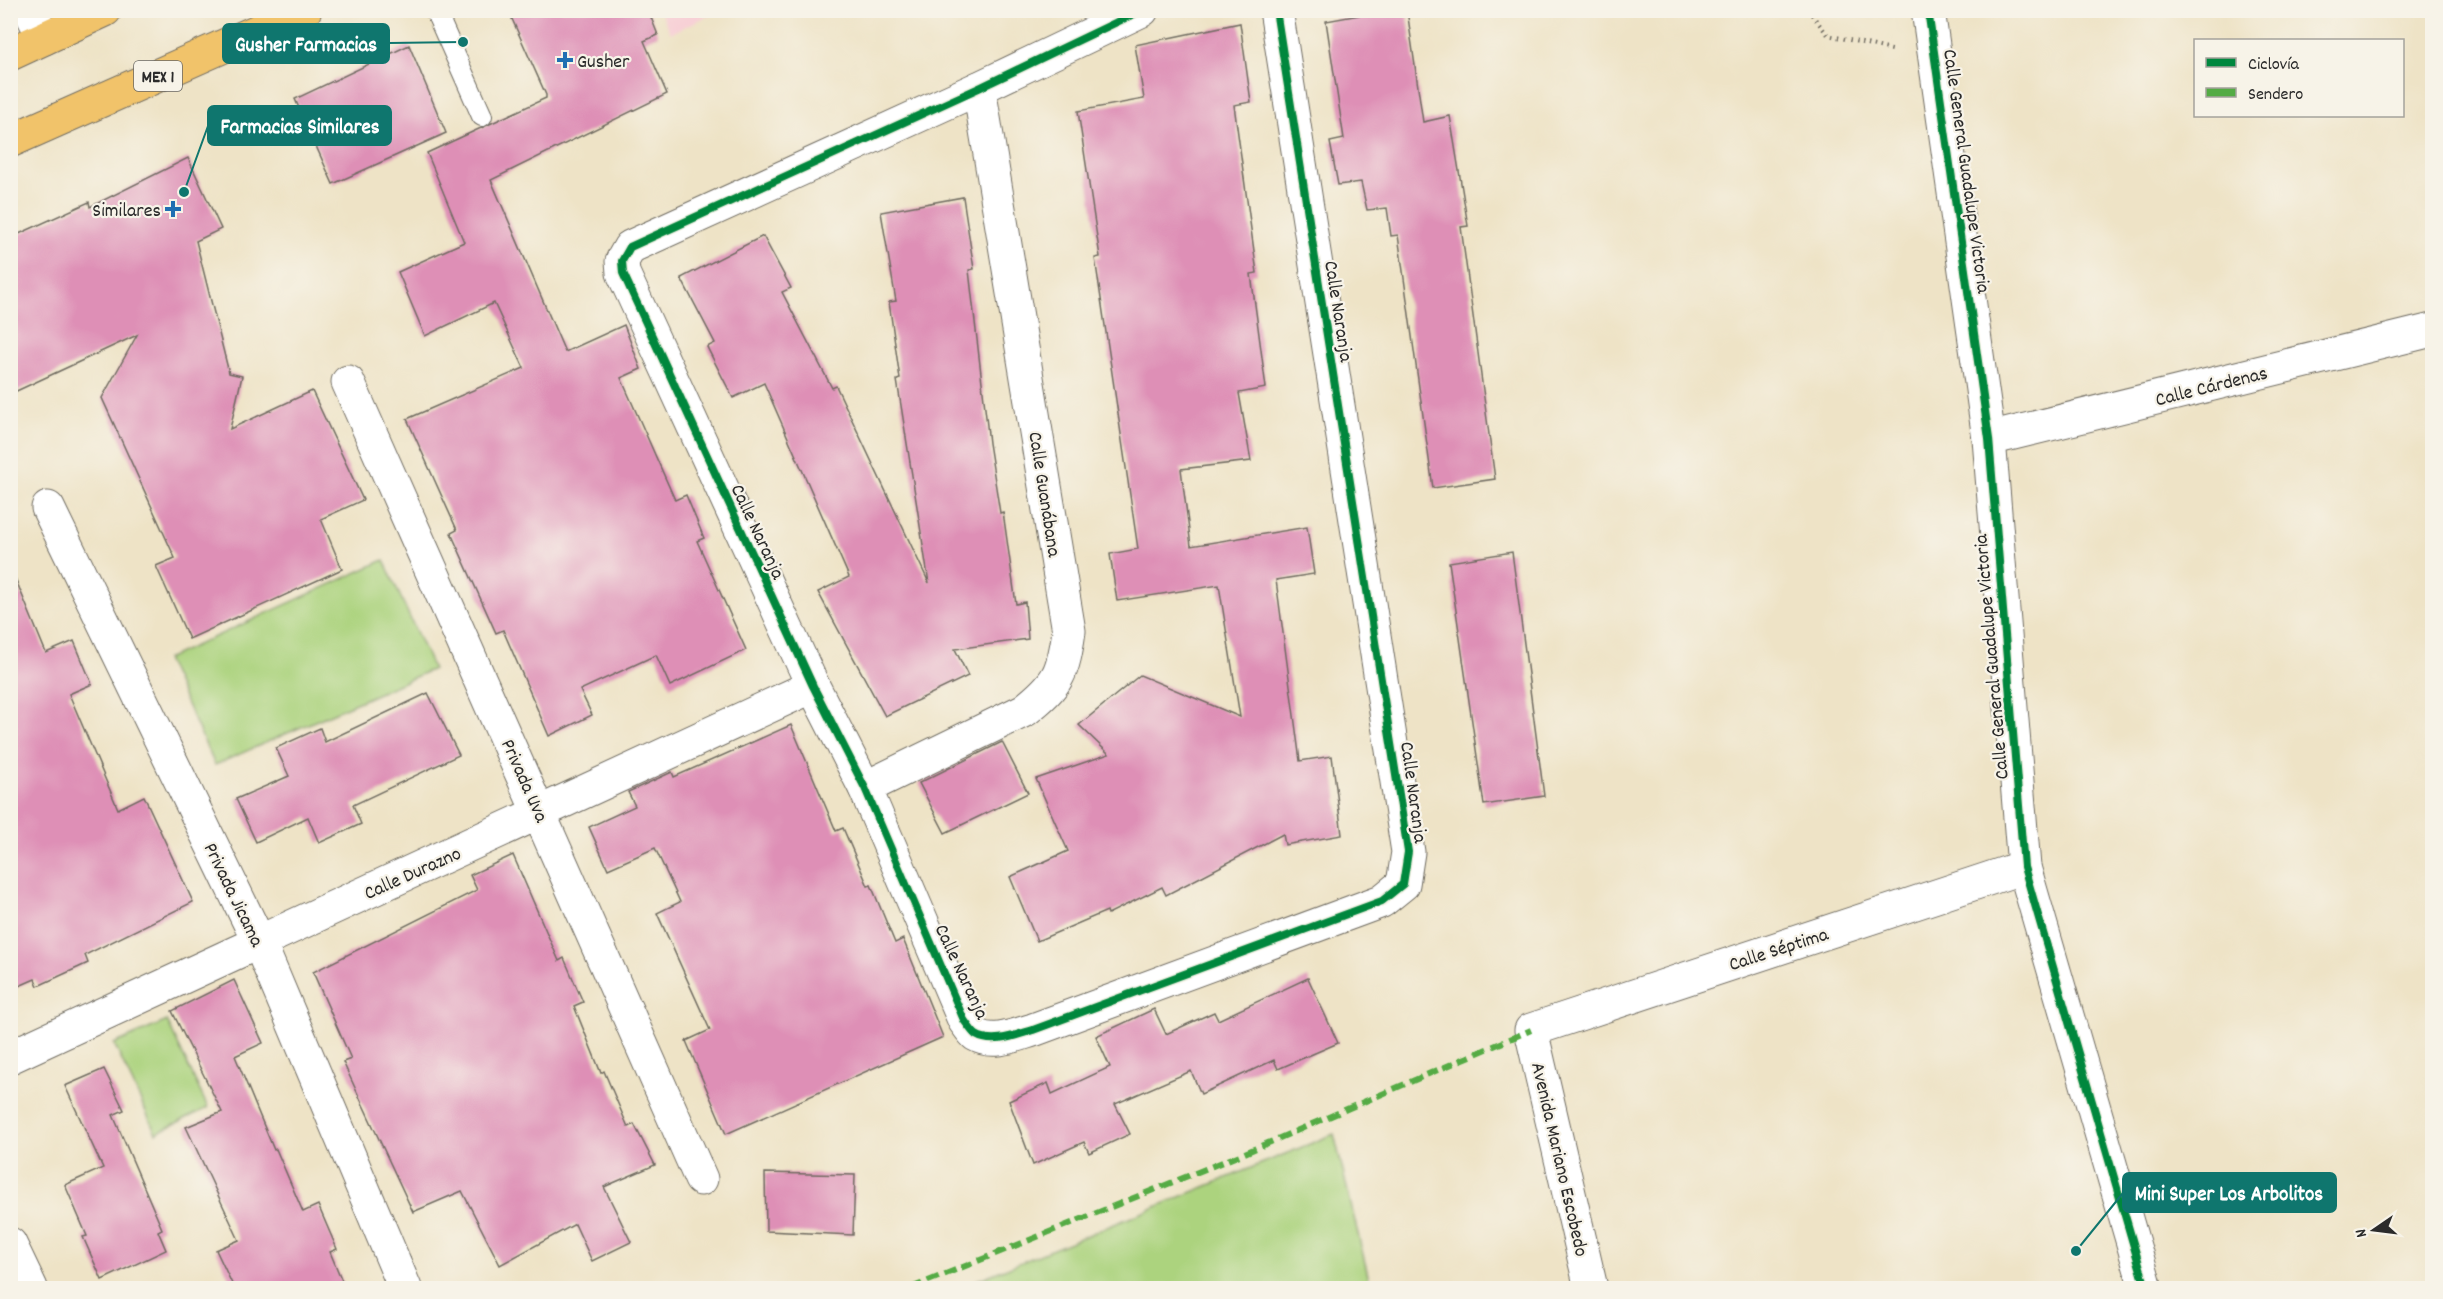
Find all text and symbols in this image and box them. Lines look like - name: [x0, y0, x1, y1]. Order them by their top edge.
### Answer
- callout: Gusher Farmacias: [223, 24, 389, 63]
- text: Gusher Farmacias: [235, 32, 377, 62]
- legend: [2194, 39, 2404, 117]
- street label: Calle General Guadalupe Victoria: [1934, 48, 1996, 296]
- place label: Gusher: [577, 49, 630, 77]
- marker: Gusher: [558, 53, 572, 67]
- text: Ciclovía: [2248, 53, 2300, 78]
- road number: MEX 1: [134, 61, 182, 91]
- text: Sendero: [2248, 83, 2303, 108]
- callout: Farmacias Similares: [208, 106, 391, 145]
- text: Farmacias Similares: [220, 114, 380, 144]
- place label: Similares: [92, 198, 161, 226]
- marker: Similares: [166, 202, 180, 216]
- street label: Calle Naranja: [1315, 259, 1359, 365]
- street label: Calle Cárdenas: [2153, 360, 2271, 415]
- street label: Calle Guanábana: [1019, 430, 1067, 560]
- street label: Calle Naranja: [722, 480, 791, 585]
- street label: Calle General Guadalupe Victoria: [1968, 532, 2018, 781]
- street label: Privada Uva: [492, 735, 554, 828]
- street label: Calle Naranja: [1391, 740, 1433, 846]
- street label: Privada Jicama: [195, 839, 270, 953]
- street label: Calle Durazno: [360, 841, 466, 909]
- street label: Calle Naranja: [926, 920, 995, 1025]
- street label: Calle Séptima: [1726, 921, 1833, 980]
- street label: Avenida Mariano Escobedo: [1522, 1060, 1594, 1260]
- callout: Mini Super Los Arbolitos: [2123, 1173, 2336, 1212]
- text: Mini Super Los Arbolitos: [2135, 1181, 2323, 1211]
- north arrow: [2344, 1200, 2404, 1260]
- text: N: [2350, 1226, 2374, 1240]

